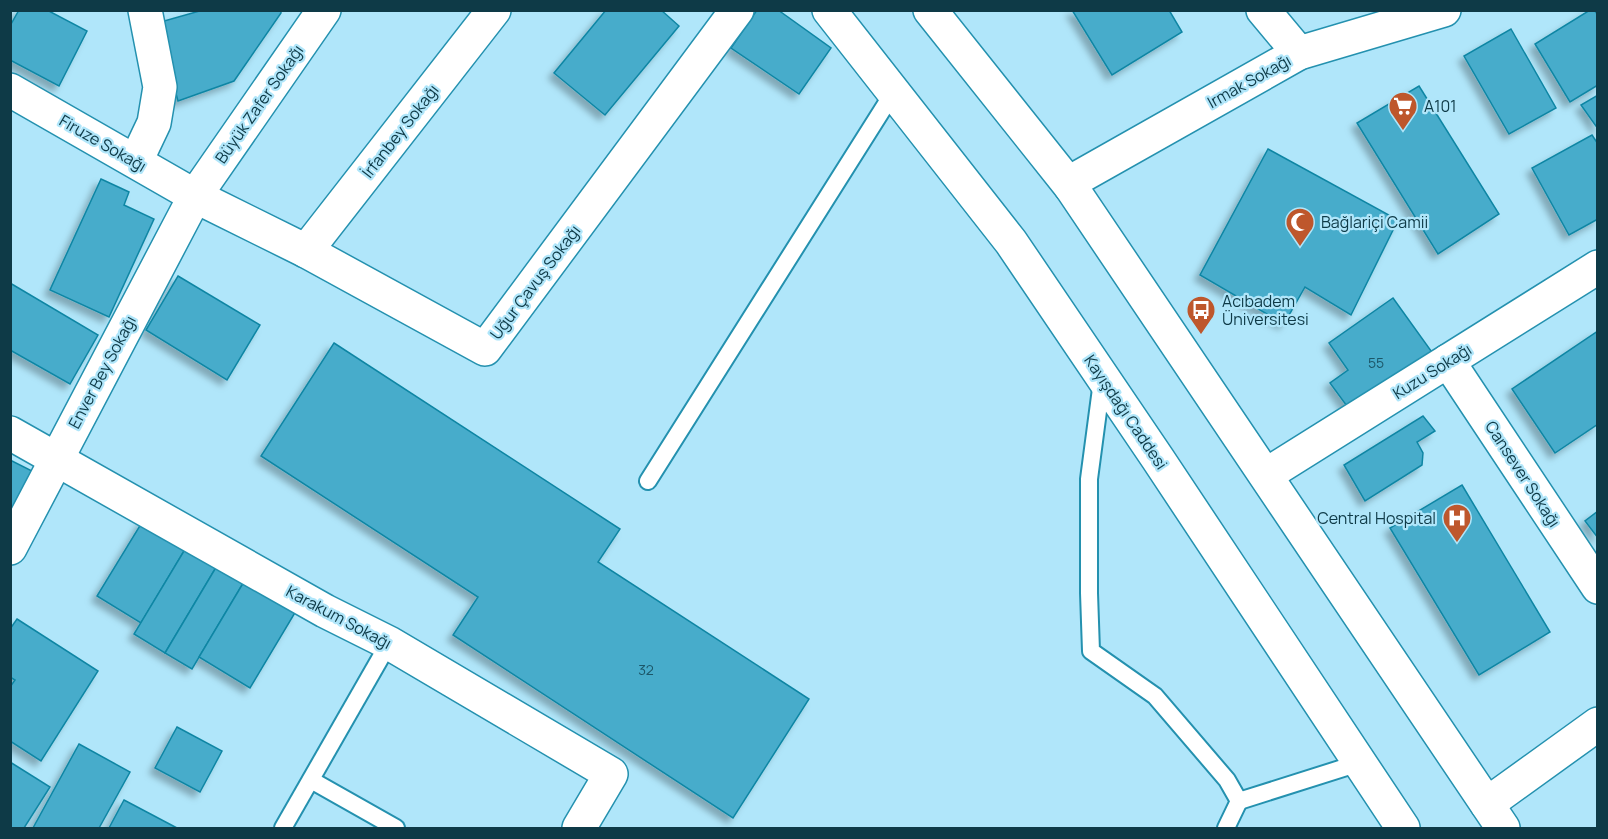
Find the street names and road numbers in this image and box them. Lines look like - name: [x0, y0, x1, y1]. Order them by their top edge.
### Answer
- street label: Büyük Zafer Sokağı: [210, 40, 308, 168]
- street label: Irmak Sokağı: [1203, 49, 1295, 113]
- street label: İrfanbey Sokağı: [357, 80, 443, 182]
- street label: Firuze Sokağı: [56, 109, 150, 177]
- street label: Uğur Çavuş Sokağı: [485, 220, 585, 344]
- street label: Enver Bey Sokağı: [63, 312, 141, 432]
- street label: Kuzu Sokağı: [1388, 338, 1476, 404]
- street label: Kayışdağı Caddesi: [1079, 350, 1173, 474]
- street label: Cansever Sokağı: [1480, 417, 1566, 531]
- street label: Karakum Sokağı: [282, 580, 396, 654]

